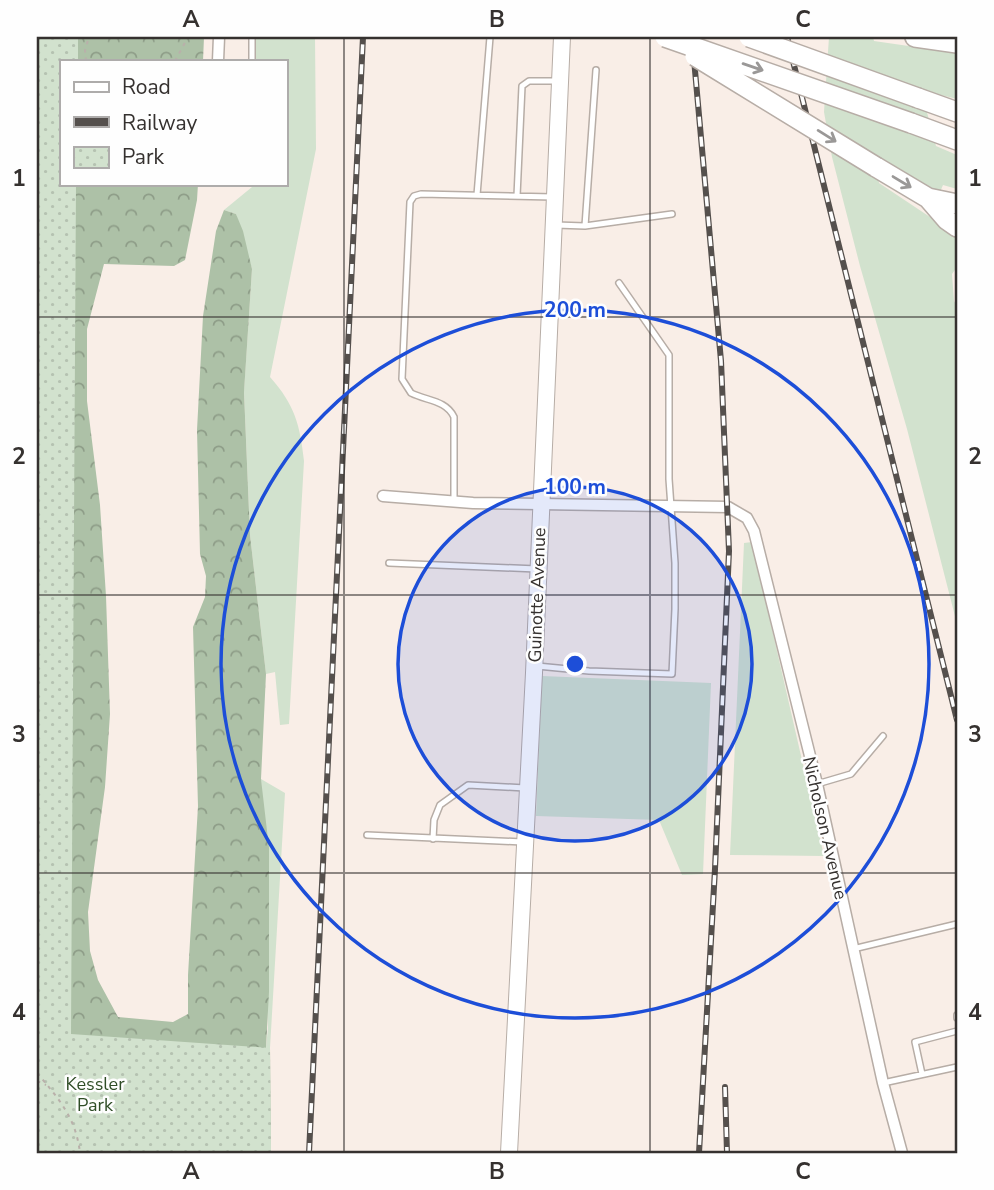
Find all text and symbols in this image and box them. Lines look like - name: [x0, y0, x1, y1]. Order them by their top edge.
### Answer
- text: A: [182, 4, 200, 35]
- text: B: [489, 4, 505, 35]
- text: C: [795, 4, 811, 35]
- legend: [60, 60, 287, 186]
- one-way arrow: [741, 62, 763, 74]
- text: Road: [122, 73, 171, 101]
- text: Railway: [122, 109, 197, 137]
- one-way arrow: [817, 130, 837, 144]
- text: Park: [122, 143, 164, 171]
- text: 1: [12, 163, 26, 194]
- text: 1: [968, 163, 982, 194]
- one-way arrow: [892, 176, 912, 190]
- text: 200 m: [544, 296, 606, 324]
- text: 2: [12, 441, 26, 472]
- text: 2: [968, 441, 982, 472]
- text: 100 m: [544, 473, 606, 501]
- street label: Guinotte Avenue: [523, 527, 551, 663]
- centre of rings: [563, 652, 587, 676]
- text: 3: [12, 719, 26, 750]
- text: 3: [968, 719, 982, 750]
- street label: Nicholson Avenue: [797, 754, 853, 902]
- text: 4: [12, 997, 26, 1028]
- text: 4: [968, 997, 982, 1028]
- park label: Kessler Park: [65, 1072, 125, 1117]
- text: A: [182, 1156, 200, 1187]
- text: B: [489, 1156, 505, 1187]
- text: C: [795, 1156, 811, 1187]

